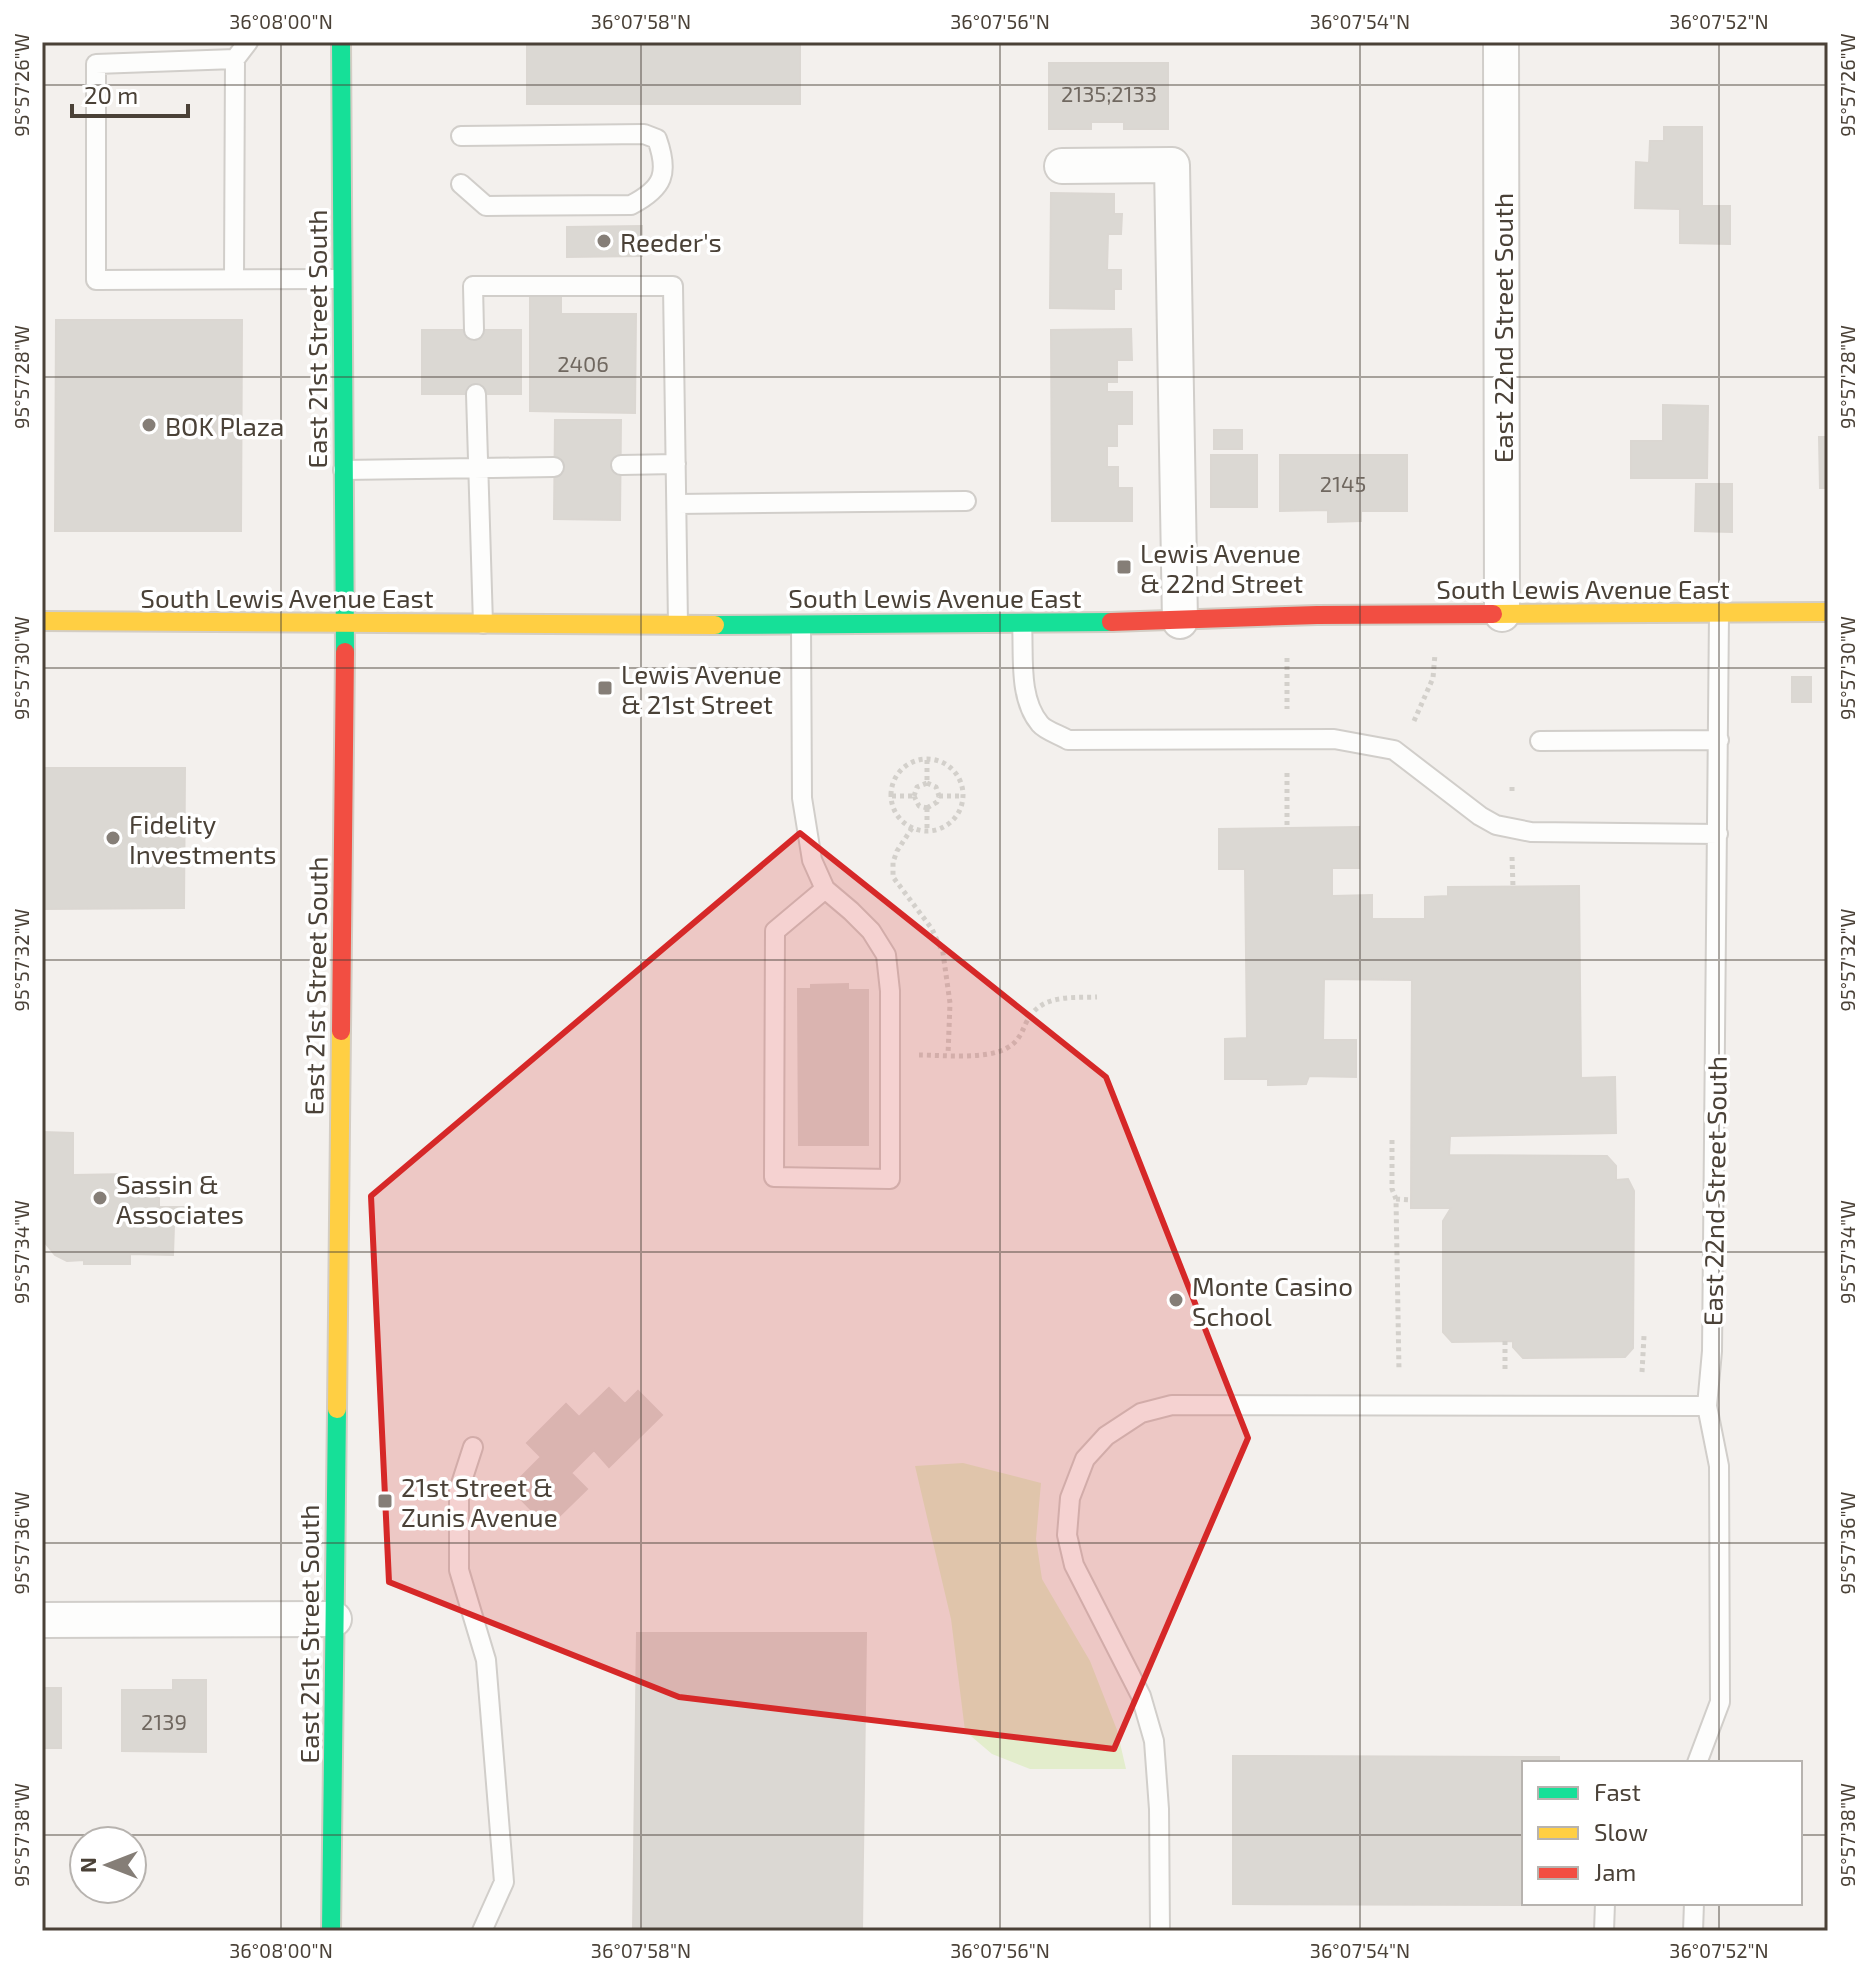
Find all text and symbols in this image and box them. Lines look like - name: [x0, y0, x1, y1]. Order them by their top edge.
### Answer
- text: 36°08'00"N: [229, 9, 333, 33]
- text: 36°07'58"N: [591, 9, 691, 33]
- text: 36°07'56"N: [950, 9, 1050, 33]
- text: 36°07'54"N: [1310, 9, 1410, 33]
- text: 36°07'52"N: [1669, 9, 1769, 33]
- text: 95°57'26"W: [9, 33, 33, 137]
- text: 95°57'26"W: [1835, 33, 1859, 137]
- scale bar: [72, 68, 188, 118]
- text: 20 m: [84, 80, 138, 109]
- house number: 2135;2133: [1061, 80, 1157, 106]
- street label: East 22nd Street South: [1487, 193, 1518, 463]
- street label: East 21st Street South: [301, 210, 332, 468]
- place label: Reeder's: [620, 226, 722, 257]
- marker: Reeder's: [595, 232, 613, 250]
- text: 95°57'28"W: [9, 325, 33, 429]
- text: 95°57'28"W: [1835, 325, 1859, 429]
- house number: 2406: [557, 350, 609, 376]
- place label: BOK Plaza: [165, 410, 284, 441]
- marker: BOK Plaza: [140, 416, 158, 434]
- house number: 2145: [1320, 470, 1366, 496]
- place label: Lewis Avenue & 22nd Street: [1140, 537, 1303, 598]
- marker: Lewis Avenue & 22nd Street: [1115, 558, 1133, 576]
- street label: South Lewis Avenue East: [1436, 573, 1730, 604]
- street label: South Lewis Avenue East: [140, 582, 434, 613]
- street label: South Lewis Avenue East: [788, 582, 1082, 613]
- text: 95°57'30"W: [9, 616, 33, 720]
- text: 95°57'30"W: [1835, 616, 1859, 720]
- place label: Lewis Avenue & 21st Street: [621, 658, 782, 719]
- marker: Lewis Avenue & 21st Street: [596, 679, 614, 697]
- place label: Fidelity Investments: [129, 808, 277, 869]
- marker: Fidelity Investments: [104, 829, 122, 847]
- street label: East 21st Street South: [297, 856, 333, 1116]
- text: 95°57'32"W: [9, 908, 33, 1011]
- text: 95°57'32"W: [1835, 908, 1859, 1011]
- street label: East 22nd Street South: [1696, 1056, 1732, 1326]
- place label: Sassin & Associates: [116, 1168, 244, 1229]
- marker: Sassin & Associates: [91, 1189, 109, 1207]
- text: 95°57'34"W: [9, 1200, 33, 1304]
- text: 95°57'34"W: [1835, 1200, 1859, 1304]
- place label: Monte Casino School: [1192, 1270, 1353, 1331]
- marker: Monte Casino School: [1167, 1291, 1185, 1309]
- place label: 21st Street & Zunis Avenue: [401, 1471, 558, 1532]
- text: 95°57'36"W: [9, 1491, 33, 1595]
- text: 95°57'36"W: [1835, 1491, 1859, 1595]
- marker: 21st Street & Zunis Avenue: [376, 1492, 394, 1510]
- street label: East 21st Street South: [293, 1505, 324, 1763]
- house number: 2139: [141, 1708, 187, 1734]
- legend: [1522, 1761, 1802, 1905]
- text: Fast: [1594, 1777, 1641, 1806]
- text: 95°57'38"W: [9, 1783, 33, 1887]
- text: 95°57'38"W: [1835, 1783, 1859, 1887]
- text: Slow: [1594, 1817, 1648, 1846]
- north arrow: [68, 1825, 148, 1905]
- text: N: [74, 1857, 100, 1873]
- text: Jam: [1594, 1857, 1636, 1886]
- text: 36°08'00"N: [229, 1938, 333, 1962]
- text: 36°07'58"N: [591, 1938, 691, 1962]
- text: 36°07'56"N: [950, 1938, 1050, 1962]
- text: 36°07'54"N: [1310, 1938, 1410, 1962]
- text: 36°07'52"N: [1669, 1938, 1769, 1962]

